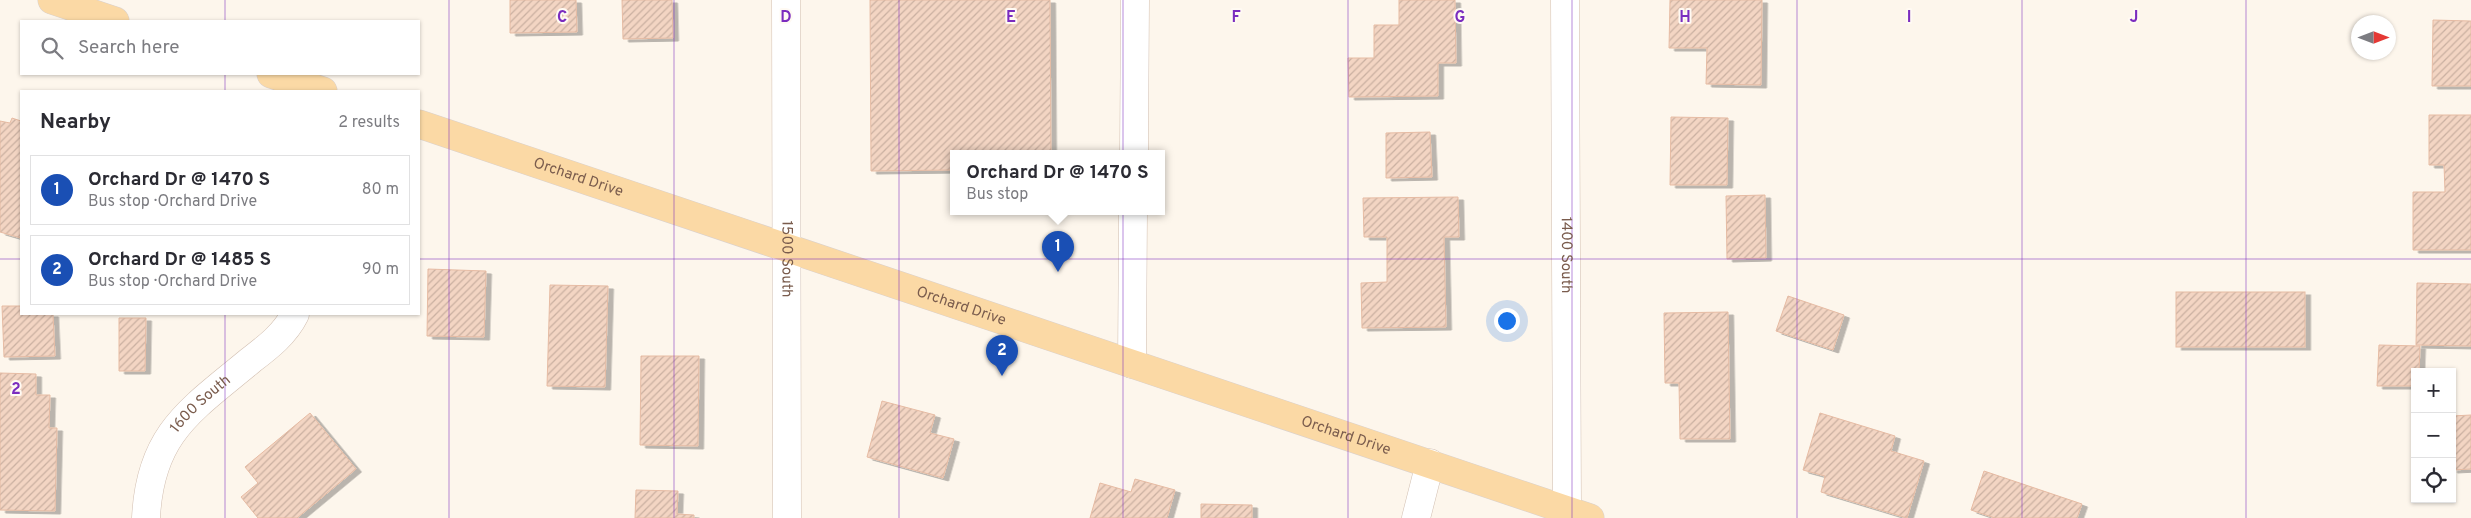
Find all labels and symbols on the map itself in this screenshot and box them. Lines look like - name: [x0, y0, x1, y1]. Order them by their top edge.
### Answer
- text: C: [557, 8, 567, 28]
- text: D: [780, 8, 792, 28]
- text: E: [1006, 8, 1016, 28]
- text: F: [1231, 8, 1241, 28]
- text: G: [1455, 8, 1465, 28]
- text: H: [1679, 8, 1691, 28]
- text: I: [1907, 8, 1911, 28]
- text: J: [2130, 8, 2138, 28]
- north arrow: [2351, 15, 2396, 60]
- street label: Orchard Drive: [531, 154, 626, 202]
- street label: 1400 South: [1556, 217, 1576, 293]
- street label: 1500 South: [777, 220, 796, 298]
- pin: 1: [1042, 231, 1074, 272]
- street label: Orchard Drive: [914, 282, 1009, 330]
- your location: [1494, 308, 1520, 334]
- pin: 2: [986, 335, 1018, 376]
- street label: 1600 South: [166, 371, 235, 437]
- text: 2: [11, 380, 21, 400]
- street label: Orchard Drive: [1299, 412, 1393, 460]

